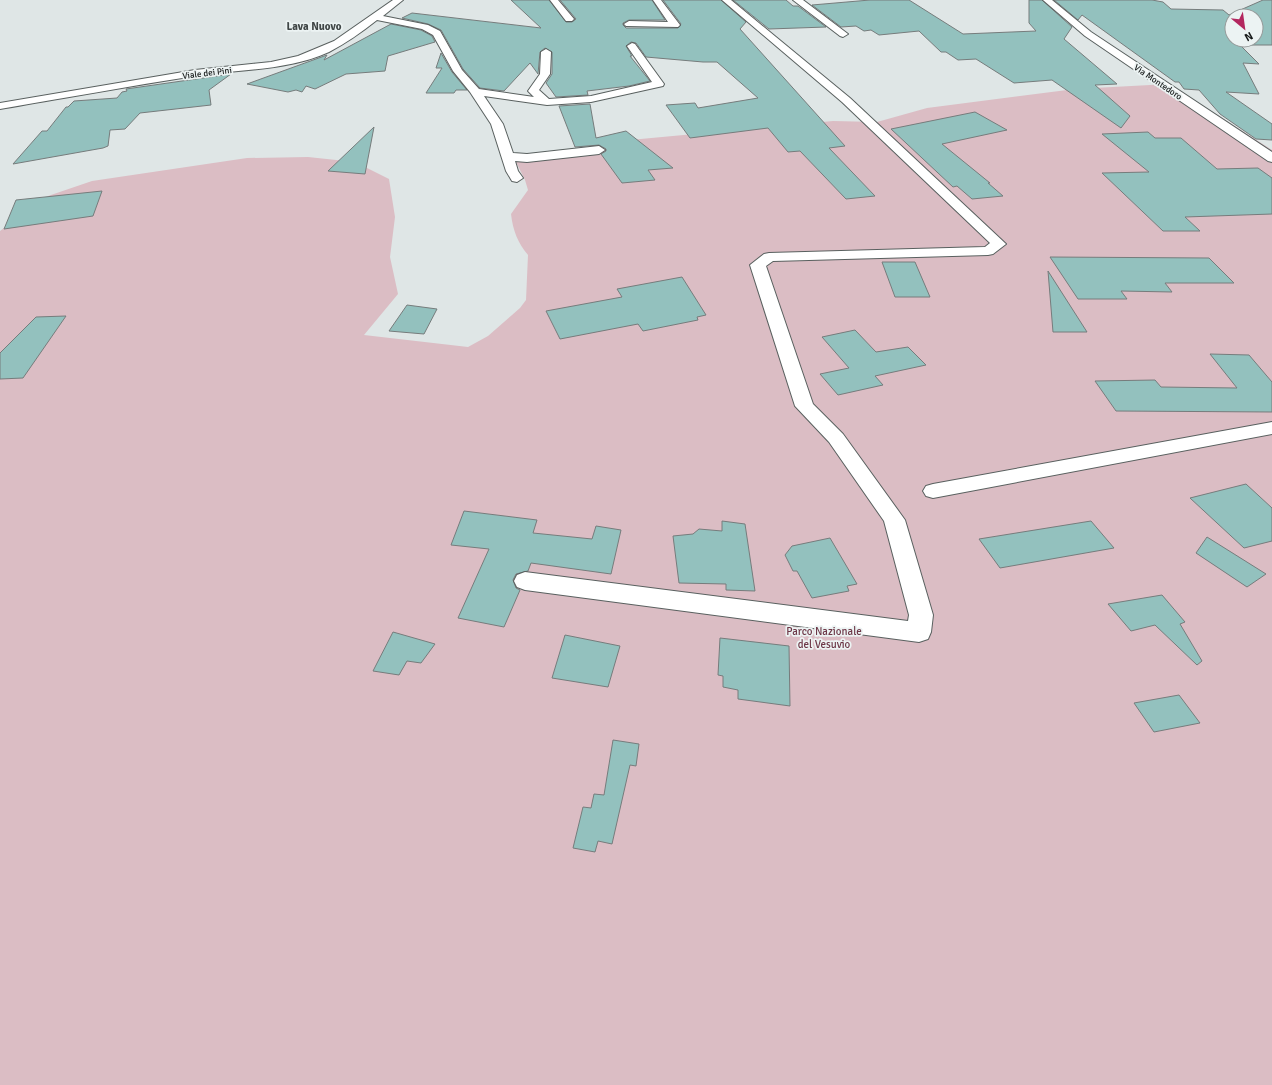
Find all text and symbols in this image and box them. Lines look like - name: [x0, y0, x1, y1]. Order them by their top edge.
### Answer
- north arrow: [1224, 8, 1264, 48]
- district label: Lava Nuovo: [287, 20, 342, 33]
- text: N: [1242, 29, 1255, 44]
- street label: Via Montedoro: [1131, 62, 1184, 103]
- street label: Viale dei Pini: [182, 65, 232, 82]
- park label: Parco Nazionale del Vesuvio: [786, 625, 862, 651]

